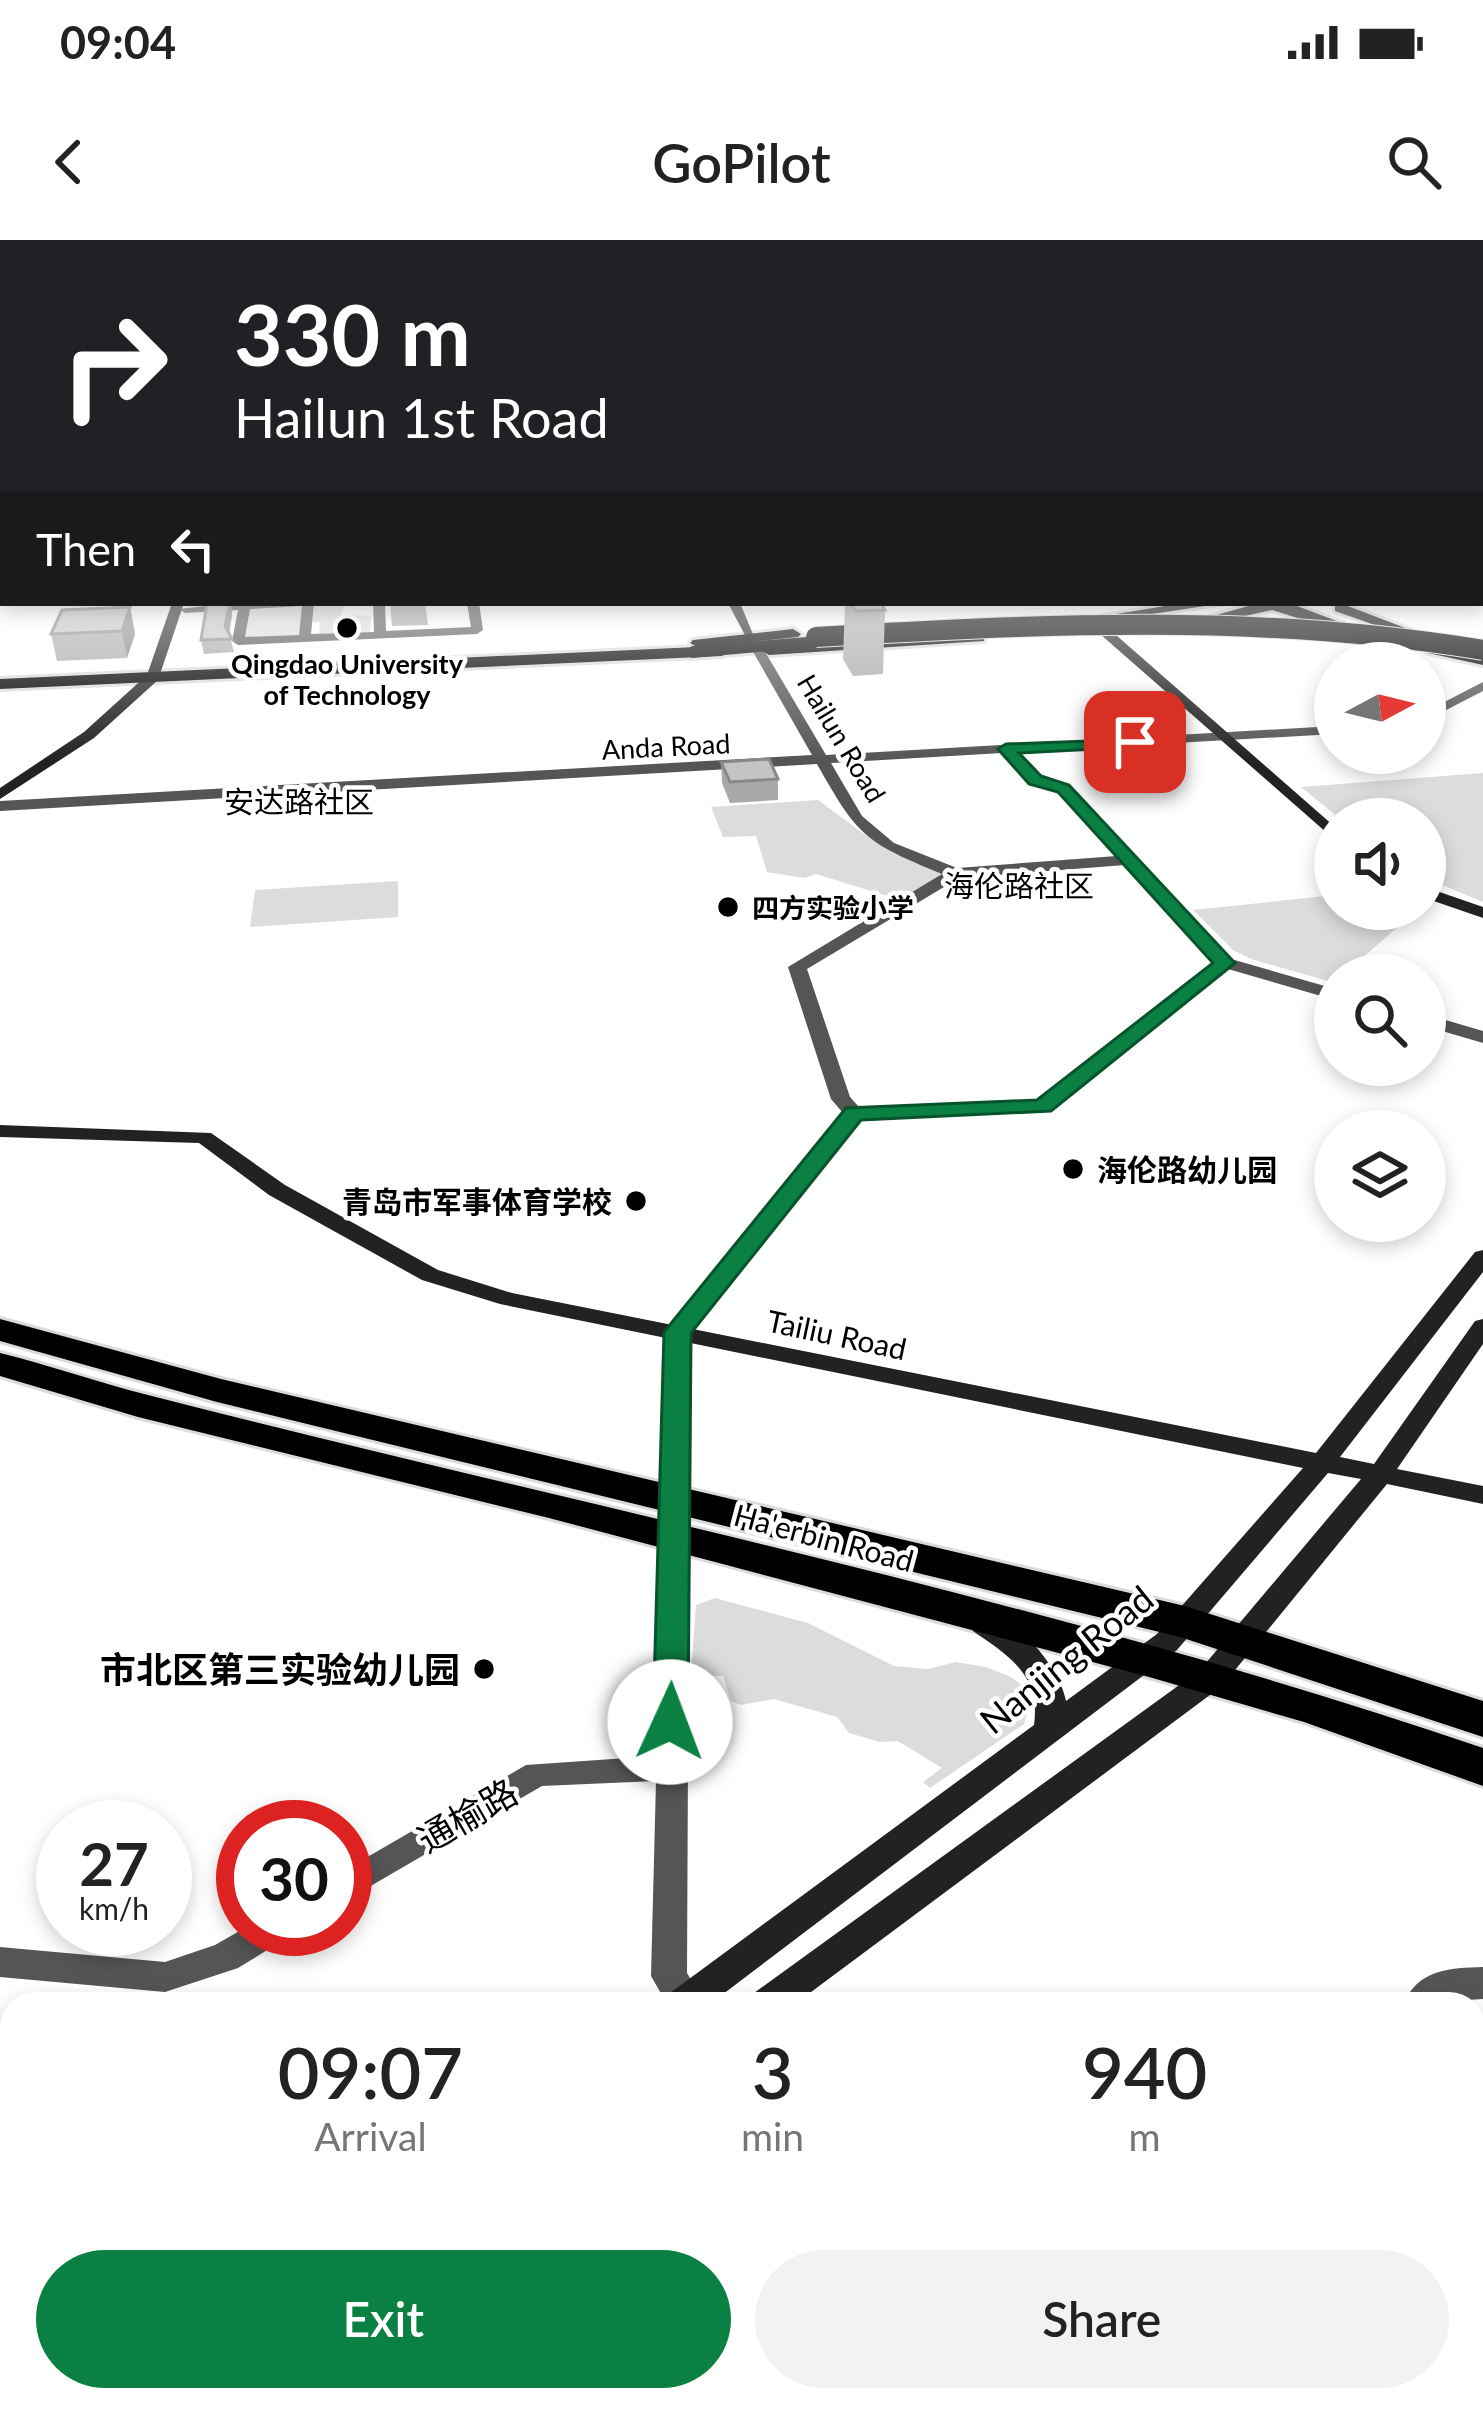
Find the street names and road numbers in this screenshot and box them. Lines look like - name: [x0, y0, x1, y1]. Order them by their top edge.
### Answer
- street label: Hailun Road: [791, 668, 893, 808]
- street label: Anda Road: [601, 726, 731, 766]
- street label: Tailiu Road: [764, 1302, 910, 1366]
- street label: Ha'erbin Road: [730, 1496, 918, 1578]
- street label: Nanjing Road: [971, 1576, 1161, 1742]
- street label: 通榆路: [409, 1769, 525, 1861]

